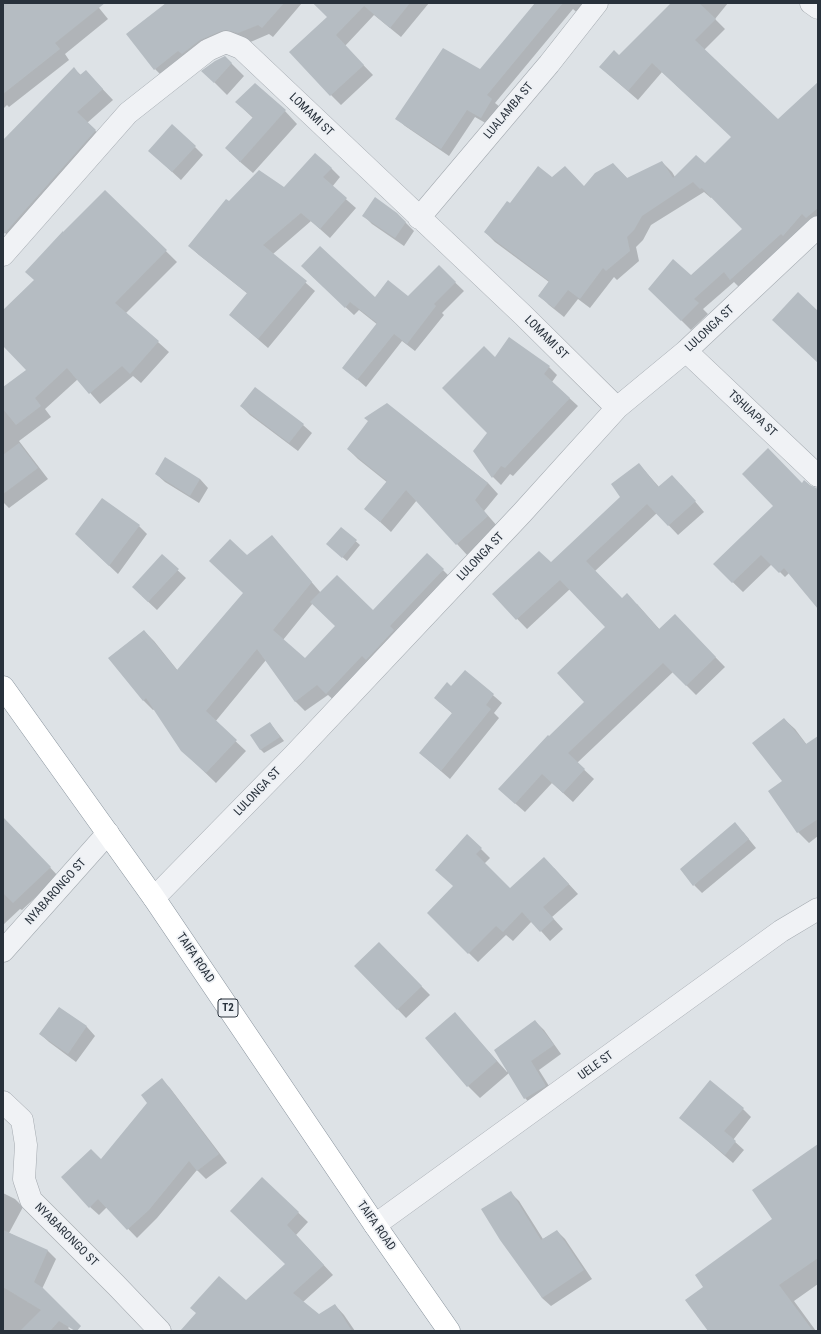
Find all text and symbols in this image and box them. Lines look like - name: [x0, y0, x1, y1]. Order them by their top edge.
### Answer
- street label: LUALAMBA ST: [481, 80, 537, 142]
- street label: LOMAMI ST: [286, 90, 336, 140]
- street label: LULONGA ST: [683, 303, 737, 355]
- street label: LOMAMI ST: [521, 313, 571, 363]
- street label: TSHUAPA ST: [725, 388, 779, 440]
- street label: LULONGA ST: [455, 530, 507, 584]
- street label: LULONGA ST: [232, 765, 284, 819]
- street label: NYABARONGO ST: [23, 856, 89, 928]
- street label: TAIFA ROAD: [173, 930, 217, 986]
- road number: T2: [218, 999, 238, 1017]
- street label: UELE ST: [576, 1049, 616, 1083]
- street label: TAIFA ROAD: [354, 1198, 398, 1254]
- street label: NYABARONGO ST: [31, 1200, 101, 1270]

